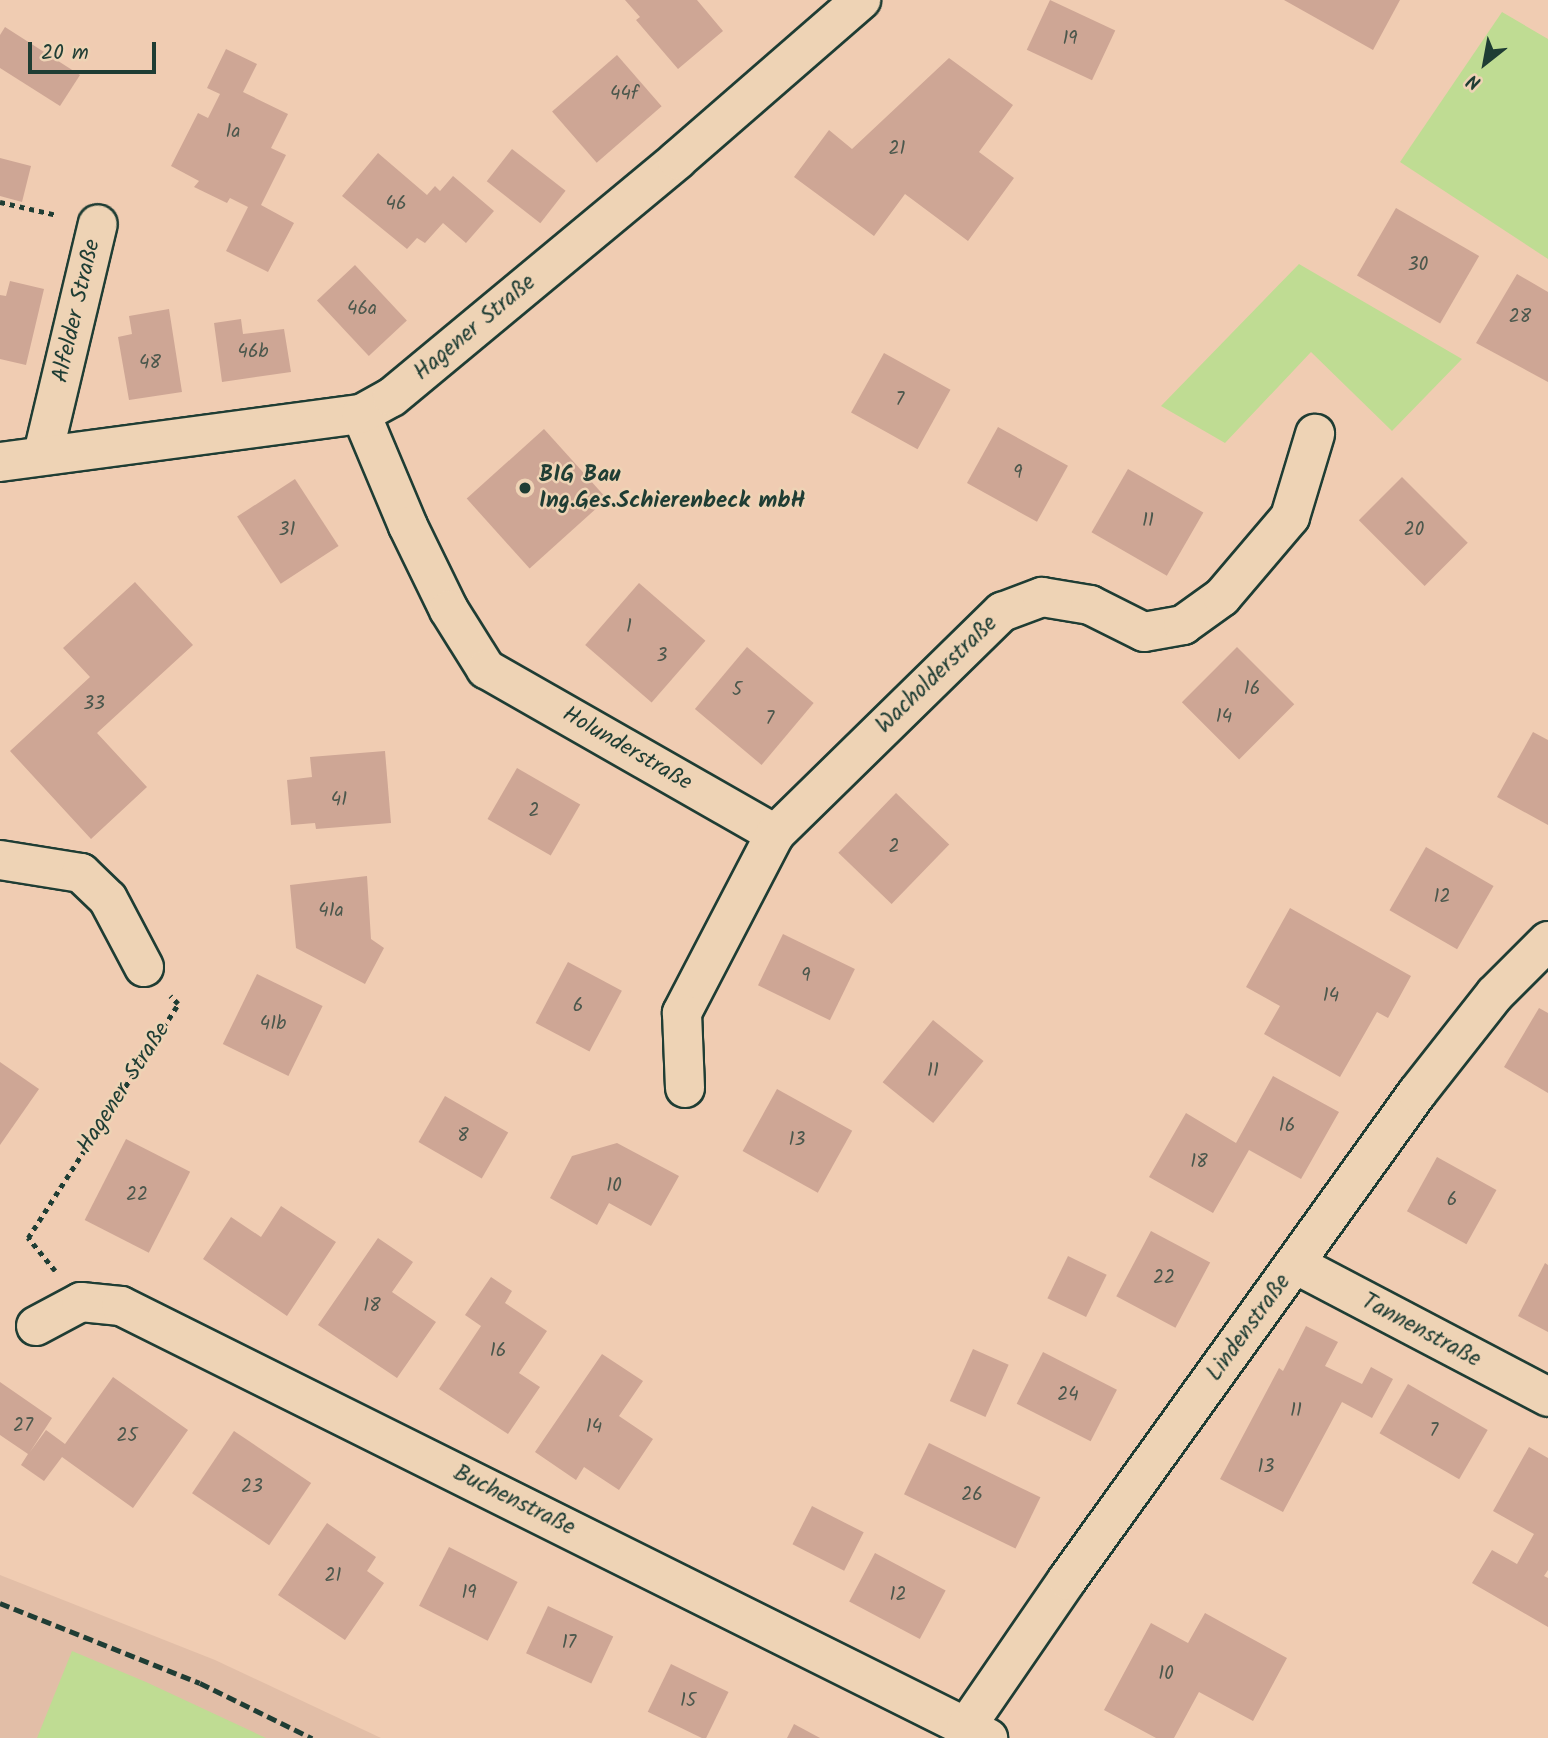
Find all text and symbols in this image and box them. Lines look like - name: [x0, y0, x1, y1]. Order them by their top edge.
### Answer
- scale bar: [32, 28, 159, 72]
- north arrow: [1450, 28, 1520, 98]
- house number: 19: [1062, 29, 1078, 51]
- text: 20 m: [41, 37, 89, 70]
- text: N: [1461, 65, 1487, 97]
- house number: 44f: [610, 84, 638, 106]
- house number: 1a: [226, 122, 240, 144]
- house number: 21: [888, 139, 906, 161]
- house number: 46: [385, 194, 407, 216]
- street label: Alfelder Straße: [47, 237, 107, 385]
- house number: 30: [1408, 255, 1428, 277]
- street label: Hagener Straße: [409, 269, 541, 387]
- house number: 46a: [347, 299, 377, 321]
- house number: 28: [1509, 307, 1531, 329]
- house number: 46b: [237, 342, 269, 364]
- house number: 48: [139, 353, 161, 375]
- house number: 7: [896, 390, 904, 412]
- place label: BIG Bau Ing.Ges.Schierenbeck mbH: [539, 461, 805, 515]
- house number: 9: [1013, 463, 1023, 485]
- marker: BIG Bau Ing.Ges.Schierenbeck mbH: [517, 480, 533, 496]
- house number: 11: [1142, 511, 1154, 533]
- house number: 31: [279, 520, 295, 542]
- house number: 20: [1404, 520, 1424, 542]
- street label: Wacholderstraße: [871, 610, 1003, 740]
- house number: 1: [626, 617, 632, 639]
- house number: 3: [657, 646, 667, 668]
- house number: 16: [1244, 679, 1260, 701]
- house number: 5: [732, 680, 742, 702]
- house number: 33: [83, 694, 105, 716]
- street label: Holunderstraße: [557, 701, 697, 797]
- house number: 14: [1216, 707, 1232, 729]
- house number: 7: [766, 709, 774, 731]
- house number: 41: [331, 790, 347, 812]
- house number: 2: [528, 801, 540, 823]
- house number: 2: [888, 837, 900, 859]
- house number: 12: [1433, 887, 1451, 909]
- house number: 41a: [318, 901, 344, 923]
- house number: 9: [801, 966, 811, 988]
- house number: 14: [1323, 986, 1339, 1008]
- house number: 6: [573, 996, 583, 1018]
- house number: 41b: [260, 1014, 286, 1036]
- street label: Hagener Straße: [72, 1017, 176, 1159]
- house number: 11: [927, 1061, 939, 1083]
- house number: 16: [1279, 1116, 1295, 1138]
- house number: 8: [457, 1126, 469, 1148]
- house number: 13: [789, 1130, 805, 1152]
- house number: 18: [1190, 1152, 1208, 1174]
- house number: 10: [606, 1176, 622, 1198]
- house number: 22: [126, 1185, 148, 1207]
- house number: 6: [1447, 1190, 1457, 1212]
- house number: 22: [1153, 1268, 1175, 1290]
- street label: Lindenstraße: [1201, 1269, 1297, 1387]
- street label: Tannenstraße: [1357, 1288, 1485, 1374]
- house number: 18: [363, 1296, 381, 1318]
- house number: 16: [490, 1341, 506, 1363]
- house number: 24: [1057, 1385, 1079, 1407]
- house number: 11: [1290, 1401, 1302, 1423]
- house number: 27: [13, 1416, 33, 1438]
- house number: 14: [586, 1417, 602, 1439]
- house number: 7: [1430, 1421, 1438, 1443]
- house number: 25: [116, 1426, 138, 1448]
- house number: 13: [1258, 1457, 1274, 1479]
- street label: Buchenstraße: [449, 1460, 579, 1542]
- house number: 23: [241, 1477, 263, 1499]
- house number: 26: [961, 1485, 983, 1507]
- house number: 21: [324, 1566, 342, 1588]
- house number: 19: [461, 1583, 477, 1605]
- house number: 12: [889, 1585, 907, 1607]
- house number: 17: [562, 1633, 576, 1655]
- house number: 10: [1158, 1664, 1174, 1686]
- house number: 15: [680, 1691, 696, 1713]

